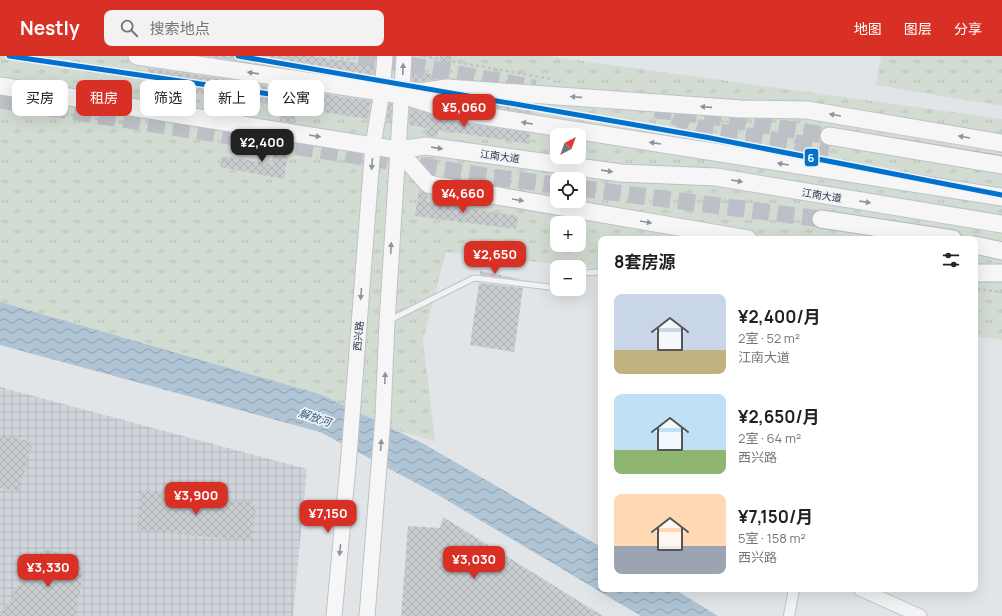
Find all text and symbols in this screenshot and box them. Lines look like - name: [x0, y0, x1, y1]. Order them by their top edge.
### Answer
- search box: [104, 10, 384, 46]
- text: Nestly: [20, 15, 80, 41]
- icon: search: [118, 17, 140, 39]
- text: 搜索地点: [150, 18, 210, 39]
- text: 地图: [854, 19, 882, 38]
- text: 图层: [904, 19, 932, 38]
- text: 分享: [954, 19, 982, 38]
- one-way arrow: [400, 63, 407, 75]
- one-way arrow: [247, 70, 259, 76]
- chip: 买房: [12, 80, 68, 116]
- chip: 租房: [76, 80, 132, 116]
- chip: 筛选: [140, 80, 196, 116]
- chip: 新上: [204, 80, 260, 116]
- chip: 公寓: [268, 80, 324, 116]
- pin: ¥5,060: [431, 94, 497, 128]
- one-way arrow: [570, 94, 582, 101]
- text: ¥5,060: [442, 98, 486, 116]
- one-way arrow: [700, 103, 712, 110]
- one-way arrow: [829, 112, 841, 118]
- one-way arrow: [521, 120, 533, 126]
- north arrow: [550, 128, 586, 164]
- map controls: [550, 128, 586, 296]
- pin: ¥2,400: [229, 129, 295, 163]
- text: ¥2,400: [240, 133, 284, 151]
- one-way arrow: [309, 133, 321, 139]
- one-way arrow: [957, 134, 970, 140]
- one-way arrow: [649, 140, 661, 146]
- one-way arrow: [431, 145, 443, 151]
- street label: 江南大道: [479, 146, 521, 166]
- line badge: 6: [804, 148, 819, 167]
- text: 6: [808, 150, 815, 165]
- one-way arrow: [368, 158, 375, 170]
- one-way arrow: [777, 161, 790, 167]
- one-way arrow: [601, 168, 613, 174]
- button: locate: [550, 172, 586, 208]
- one-way arrow: [731, 178, 743, 184]
- pin: ¥4,660: [430, 180, 496, 214]
- text: ¥4,660: [441, 184, 485, 202]
- street label: 江南大道: [801, 185, 843, 205]
- one-way arrow: [512, 197, 524, 203]
- one-way arrow: [859, 199, 871, 205]
- button: +: [550, 216, 586, 252]
- one-way arrow: [640, 219, 653, 225]
- pin: ¥2,650: [462, 241, 528, 275]
- one-way arrow: [388, 242, 395, 254]
- text: ¥2,650: [473, 245, 517, 263]
- icon: filters: [940, 249, 962, 271]
- text: 8套房源: [614, 250, 675, 273]
- button: −: [550, 260, 586, 296]
- one-way arrow: [358, 288, 365, 300]
- text: ¥2,400/月: [738, 305, 821, 328]
- icon: home: [646, 310, 694, 358]
- street label: 西兴路: [350, 320, 366, 352]
- text: 2室 · 52 m²: [738, 329, 800, 347]
- text: 江南大道: [738, 348, 790, 366]
- one-way arrow: [381, 372, 388, 384]
- water label: 解放河: [297, 405, 335, 430]
- text: ¥2,650/月: [738, 405, 820, 428]
- icon: home: [646, 410, 694, 458]
- text: 2室 · 64 m²: [738, 429, 801, 447]
- one-way arrow: [377, 439, 384, 451]
- text: 西兴路: [738, 448, 777, 466]
- pin: ¥3,900: [163, 482, 229, 516]
- text: ¥3,900: [174, 486, 218, 504]
- pin: ¥7,150: [295, 500, 361, 534]
- text: ¥7,150: [309, 504, 347, 522]
- text: ¥7,150/月: [738, 505, 813, 528]
- icon: home: [646, 510, 694, 558]
- text: 5室 · 158 m²: [738, 529, 806, 547]
- one-way arrow: [337, 544, 343, 556]
- pin: ¥3,030: [441, 546, 507, 580]
- text: 西兴路: [738, 548, 777, 566]
- text: ¥3,030: [452, 550, 496, 568]
- pin: ¥3,330: [15, 554, 81, 588]
- text: ¥3,330: [26, 558, 70, 576]

